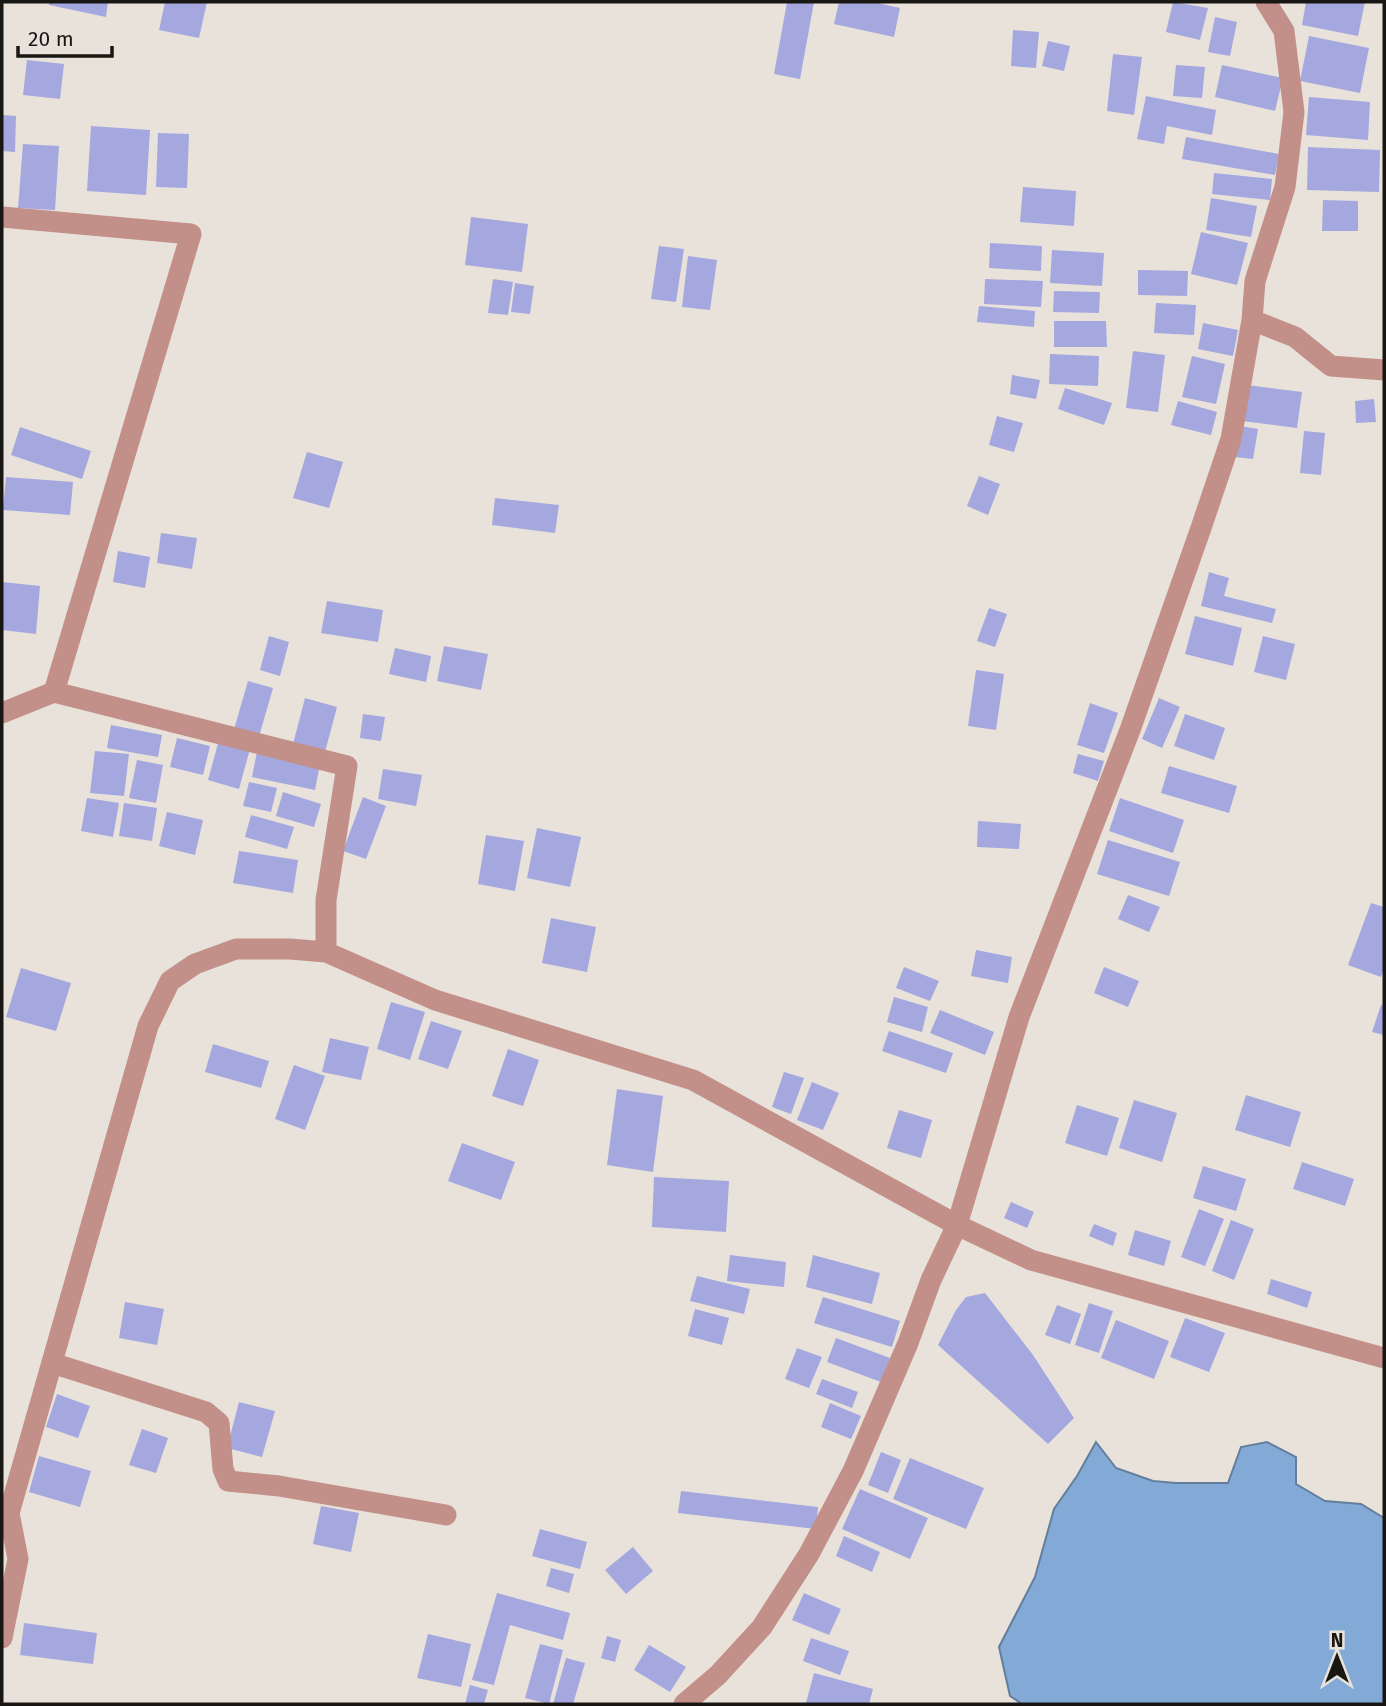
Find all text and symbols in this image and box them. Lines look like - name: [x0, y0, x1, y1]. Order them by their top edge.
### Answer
- scale bar: [18, 14, 112, 58]
- text: 20 m: [28, 26, 74, 52]
- north arrow: [1302, 1622, 1372, 1692]
- text: N: [1331, 1629, 1343, 1652]

